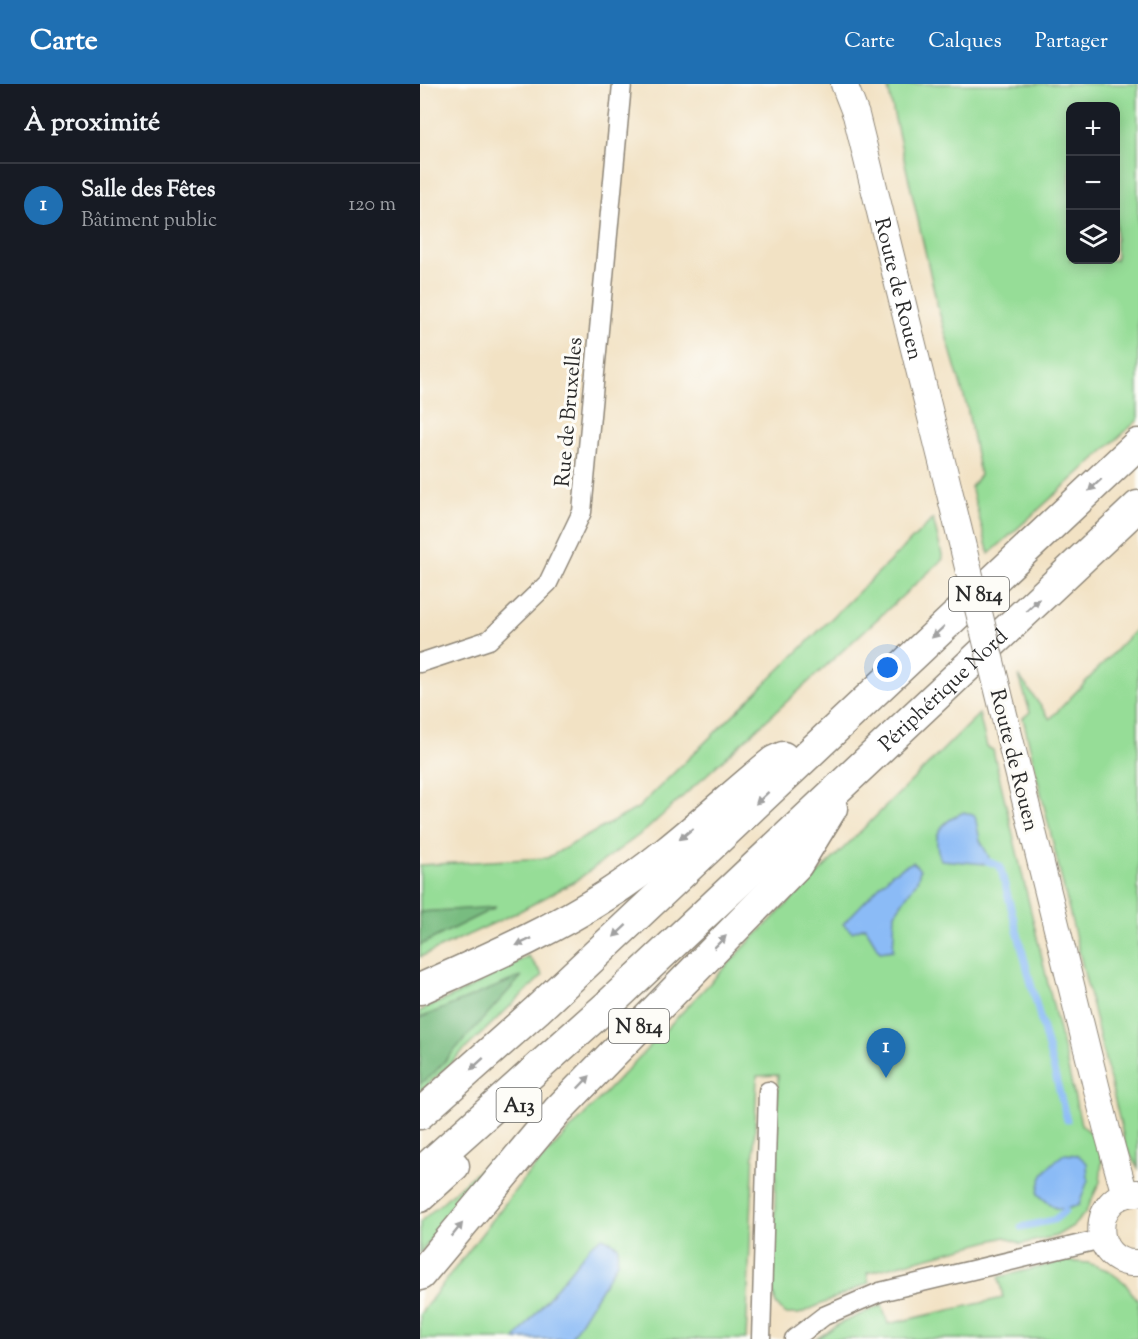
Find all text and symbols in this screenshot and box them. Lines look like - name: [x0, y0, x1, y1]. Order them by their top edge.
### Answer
- text: Carte: [30, 22, 98, 62]
- text: Carte: [844, 27, 895, 57]
- text: Calques: [928, 27, 1002, 57]
- text: Partager: [1035, 27, 1108, 57]
- map controls: [1066, 102, 1120, 264]
- button: +: [1066, 102, 1120, 156]
- text: À proximité: [24, 105, 160, 142]
- button: −: [1066, 156, 1120, 210]
- text: Salle des Fêtes: [81, 175, 215, 207]
- text: 1: [40, 191, 47, 220]
- text: 120 m: [348, 191, 396, 220]
- text: Bâtiment public: [81, 207, 217, 236]
- button: layers: [1066, 210, 1120, 264]
- street label: Route de Rouen: [865, 215, 929, 363]
- street label: Rue de Bruxelles: [548, 336, 591, 488]
- one-way arrow: [1089, 477, 1103, 491]
- road number: N 814: [949, 577, 1009, 611]
- one-way arrow: [1025, 599, 1040, 612]
- street label: Périphérique Nord: [873, 623, 1015, 759]
- one-way arrow: [930, 625, 945, 639]
- your location: [873, 653, 902, 682]
- street label: Route de Rouen: [981, 686, 1045, 835]
- one-way arrow: [755, 790, 769, 804]
- one-way arrow: [679, 827, 694, 840]
- one-way arrow: [613, 924, 627, 938]
- one-way arrow: [712, 936, 726, 950]
- one-way arrow: [516, 937, 533, 946]
- road number: N 814: [609, 1009, 669, 1043]
- pin: 1: [866, 1028, 906, 1078]
- one-way arrow: [470, 1057, 485, 1070]
- one-way arrow: [577, 1076, 591, 1090]
- road number: A13: [496, 1088, 542, 1122]
- one-way arrow: [450, 1222, 463, 1238]

